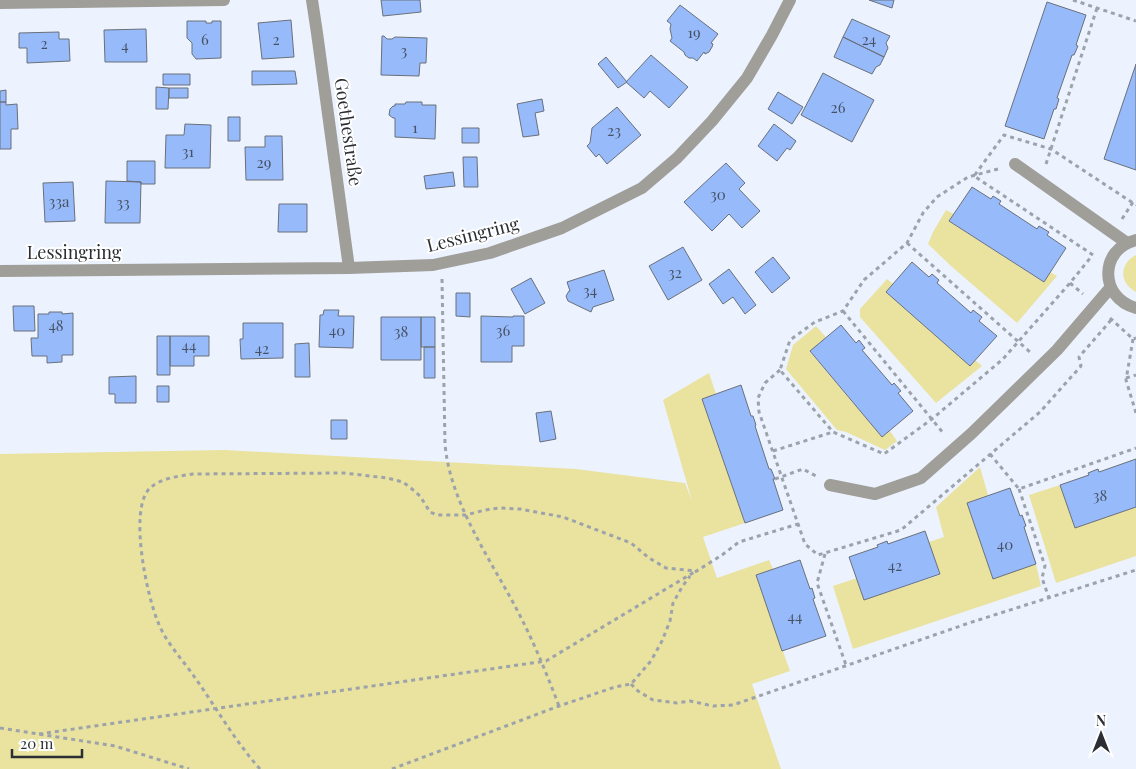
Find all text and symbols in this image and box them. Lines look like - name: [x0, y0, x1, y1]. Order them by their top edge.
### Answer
- house number: 19: [687, 22, 701, 42]
- house number: 6: [201, 29, 209, 49]
- house number: 2: [272, 29, 280, 49]
- house number: 24: [862, 29, 876, 49]
- house number: 2: [40, 33, 48, 53]
- house number: 4: [121, 35, 129, 55]
- house number: 3: [401, 40, 408, 60]
- street label: Goethestraße: [330, 76, 368, 187]
- house number: 26: [831, 97, 846, 117]
- house number: 1: [412, 117, 418, 137]
- house number: 23: [607, 120, 621, 140]
- house number: 31: [182, 141, 195, 161]
- house number: 29: [257, 152, 271, 172]
- house number: 30: [710, 184, 726, 204]
- house number: 33a: [48, 191, 70, 211]
- house number: 33: [116, 192, 130, 212]
- street label: Lessingring: [424, 211, 522, 257]
- street label: Lessingring: [27, 240, 122, 264]
- house number: 32: [668, 262, 682, 282]
- house number: 34: [583, 280, 597, 300]
- house number: 48: [48, 315, 64, 335]
- house number: 40: [329, 320, 345, 340]
- house number: 36: [496, 320, 510, 340]
- house number: 38: [394, 321, 408, 341]
- house number: 44: [182, 335, 196, 355]
- house number: 42: [255, 338, 269, 358]
- house number: 38: [1093, 485, 1107, 505]
- house number: 40: [997, 534, 1013, 554]
- house number: 42: [888, 555, 902, 575]
- house number: 44: [788, 606, 802, 626]
- north arrow: [1076, 709, 1126, 759]
- text: N: [1096, 711, 1106, 730]
- scale bar: [12, 726, 82, 758]
- text: 20 m: [20, 733, 54, 753]

